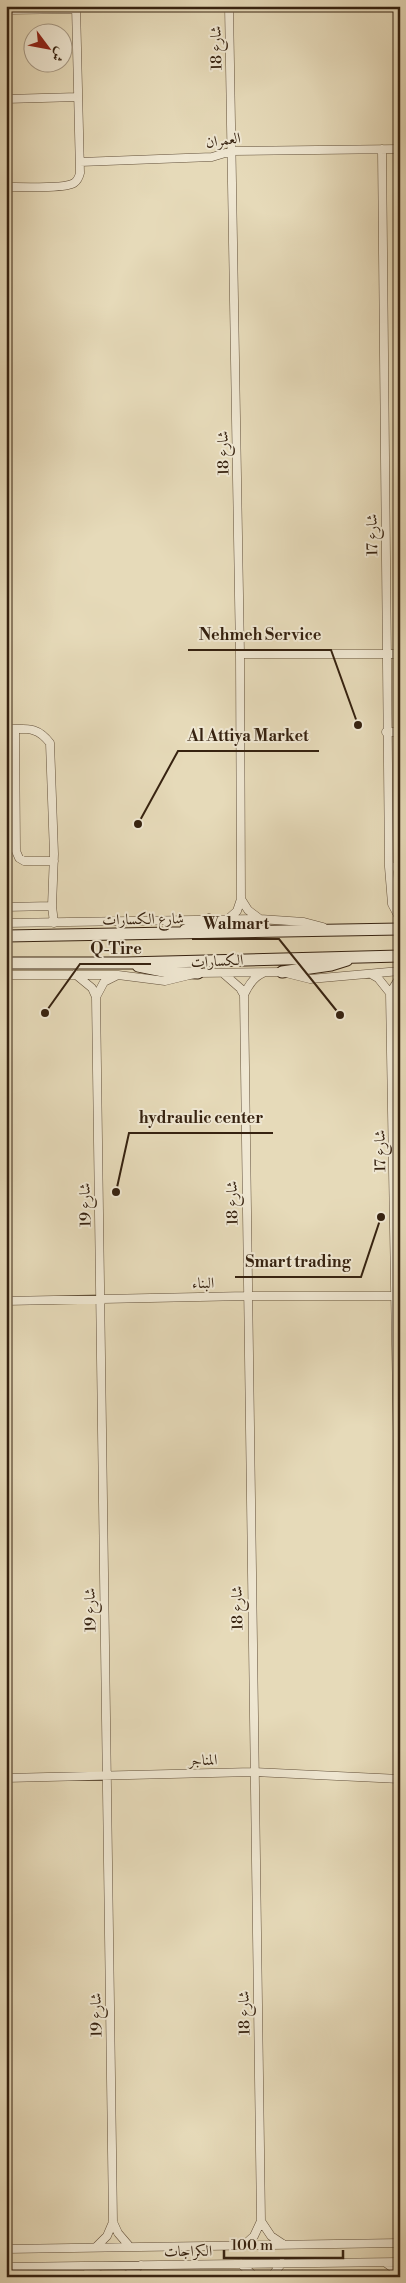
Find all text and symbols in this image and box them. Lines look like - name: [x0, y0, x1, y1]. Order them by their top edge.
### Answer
- north arrow: [22, 22, 72, 72]
- street label: شارع 18: [207, 26, 229, 70]
- text: ش: [47, 44, 69, 65]
- street label: العمران: [204, 129, 242, 152]
- street label: شارع 18: [214, 431, 236, 475]
- street label: شارع 17: [363, 514, 385, 556]
- callout: Nehmeh Service: [188, 619, 331, 650]
- text: Nehmeh Service: [199, 625, 322, 645]
- callout: Al Attiya Market: [178, 720, 319, 751]
- text: Al Attiya Market: [186, 726, 309, 746]
- callout: Walmart: [192, 908, 279, 939]
- street label: شارع الكسارات: [102, 909, 184, 933]
- text: Walmart: [202, 914, 269, 934]
- callout: Q-Tire: [80, 933, 151, 964]
- text: Q-Tire: [90, 939, 142, 959]
- street label: الكسارات: [190, 951, 244, 972]
- callout: hydraulic center: [129, 1102, 273, 1133]
- text: hydraulic center: [139, 1108, 263, 1128]
- street label: شارع 17: [371, 1130, 393, 1172]
- street label: شارع 18: [223, 1181, 245, 1225]
- street label: شارع 19: [76, 1183, 98, 1227]
- callout: Smart trading: [235, 1246, 361, 1277]
- text: Smart trading: [245, 1252, 352, 1272]
- street label: البناء: [192, 1274, 214, 1293]
- street label: شارع 18: [228, 1586, 250, 1630]
- street label: شارع 19: [81, 1588, 103, 1632]
- street label: المناجر: [186, 1751, 218, 1771]
- street label: شارع 18: [235, 1991, 257, 2035]
- street label: شارع 19: [87, 1993, 109, 2037]
- scale bar: [224, 2228, 342, 2260]
- text: 100 m: [231, 2236, 273, 2255]
- street label: الكراجات: [164, 2242, 212, 2261]

